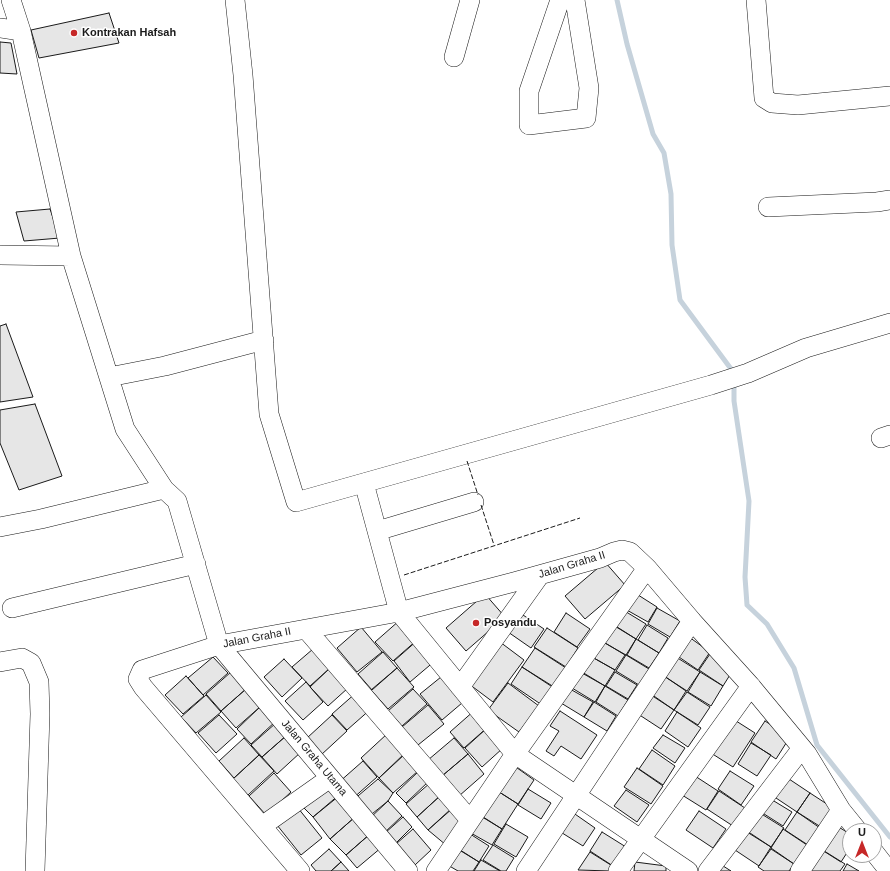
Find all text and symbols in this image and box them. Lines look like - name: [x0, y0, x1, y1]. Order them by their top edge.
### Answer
- place label: Kontrakan Hafsah: [82, 26, 176, 40]
- marker: Kontrakan Hafsah: [69, 28, 79, 38]
- street label: Jalan Graha II: [537, 549, 607, 581]
- place label: Posyandu: [484, 616, 537, 630]
- marker: Posyandu: [471, 618, 481, 628]
- street label: Jalan Graha II: [222, 625, 292, 651]
- street label: Jalan Graha Utama: [278, 717, 350, 799]
- north arrow: [842, 823, 882, 863]
- text: U: [858, 826, 866, 838]

